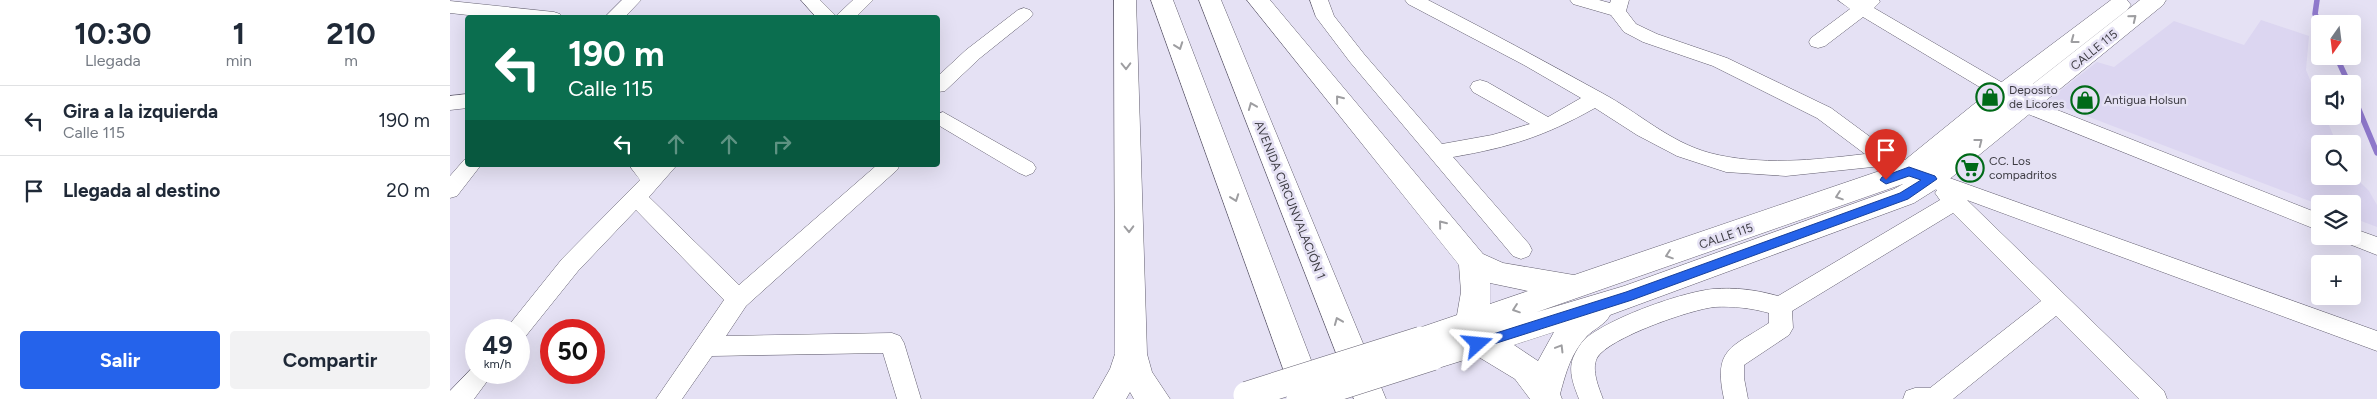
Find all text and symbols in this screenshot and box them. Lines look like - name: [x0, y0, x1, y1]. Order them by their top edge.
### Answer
- text: 10:30: [74, 15, 152, 52]
- text: 1: [233, 15, 245, 52]
- text: 210: [326, 15, 376, 52]
- one-way arrow: [2127, 15, 2136, 24]
- north arrow: [2311, 15, 2361, 65]
- map controls: [2311, 15, 2361, 305]
- street label: CALLE 115: [2068, 27, 2120, 73]
- text: 190 m: [568, 33, 665, 75]
- one-way arrow: [2070, 34, 2080, 43]
- icon: left: [485, 35, 550, 100]
- one-way arrow: [1173, 41, 1183, 50]
- text: Llegada: [85, 51, 141, 70]
- text: min: [226, 51, 252, 70]
- text: m: [344, 51, 358, 70]
- one-way arrow: [1121, 62, 1131, 70]
- text: Calle 115: [568, 75, 653, 102]
- button: sound: [2311, 75, 2361, 125]
- shop icon: Deposito de Licores: [1975, 82, 2005, 112]
- place label: Deposito de Licores: [2009, 83, 2065, 111]
- shop icon: Antigua Holsun: [2070, 85, 2100, 115]
- place label: Antigua Holsun: [2104, 93, 2187, 107]
- one-way arrow: [1336, 96, 1344, 105]
- text: Gira a la izquierda: [63, 100, 218, 123]
- one-way arrow: [1248, 102, 1258, 110]
- icon: left: [20, 107, 48, 135]
- text: 190 m: [378, 109, 430, 132]
- street label: AVENIDA CIRCUNVALACIÓN 1: [1252, 119, 1328, 281]
- text: Calle 115: [63, 123, 125, 142]
- pin: [1865, 129, 1907, 180]
- icon: left: [609, 130, 637, 158]
- icon: ahead: [662, 130, 690, 158]
- icon: ahead: [715, 130, 743, 158]
- icon: right: [768, 130, 796, 158]
- button: search: [2311, 135, 2361, 185]
- icon: arrive: [1872, 136, 1900, 164]
- one-way arrow: [1973, 138, 1982, 147]
- supermarket icon: CC. Los compadritos: [1955, 153, 1985, 183]
- place label: CC. Los compadritos: [1989, 154, 2057, 182]
- icon: arrive: [20, 177, 48, 205]
- text: Llegada al destino: [63, 179, 220, 202]
- text: 20 m: [386, 179, 430, 202]
- one-way arrow: [1835, 191, 1844, 201]
- one-way arrow: [1229, 194, 1239, 202]
- button: layers: [2311, 195, 2361, 245]
- street label: CALLE 115: [1697, 220, 1755, 252]
- one-way arrow: [1439, 221, 1448, 230]
- one-way arrow: [1124, 225, 1134, 233]
- one-way arrow: [1665, 250, 1674, 260]
- button: +: [2311, 255, 2361, 305]
- one-way arrow: [1512, 303, 1520, 313]
- one-way arrow: [1334, 317, 1345, 326]
- position arrow: [1451, 317, 1503, 369]
- speed limit sign: 50: [540, 319, 605, 384]
- text: 49: [482, 330, 513, 360]
- button: Salir: [20, 331, 220, 389]
- button: Compartir: [230, 331, 430, 389]
- one-way arrow: [1554, 344, 1564, 353]
- text: km/h: [484, 357, 511, 371]

